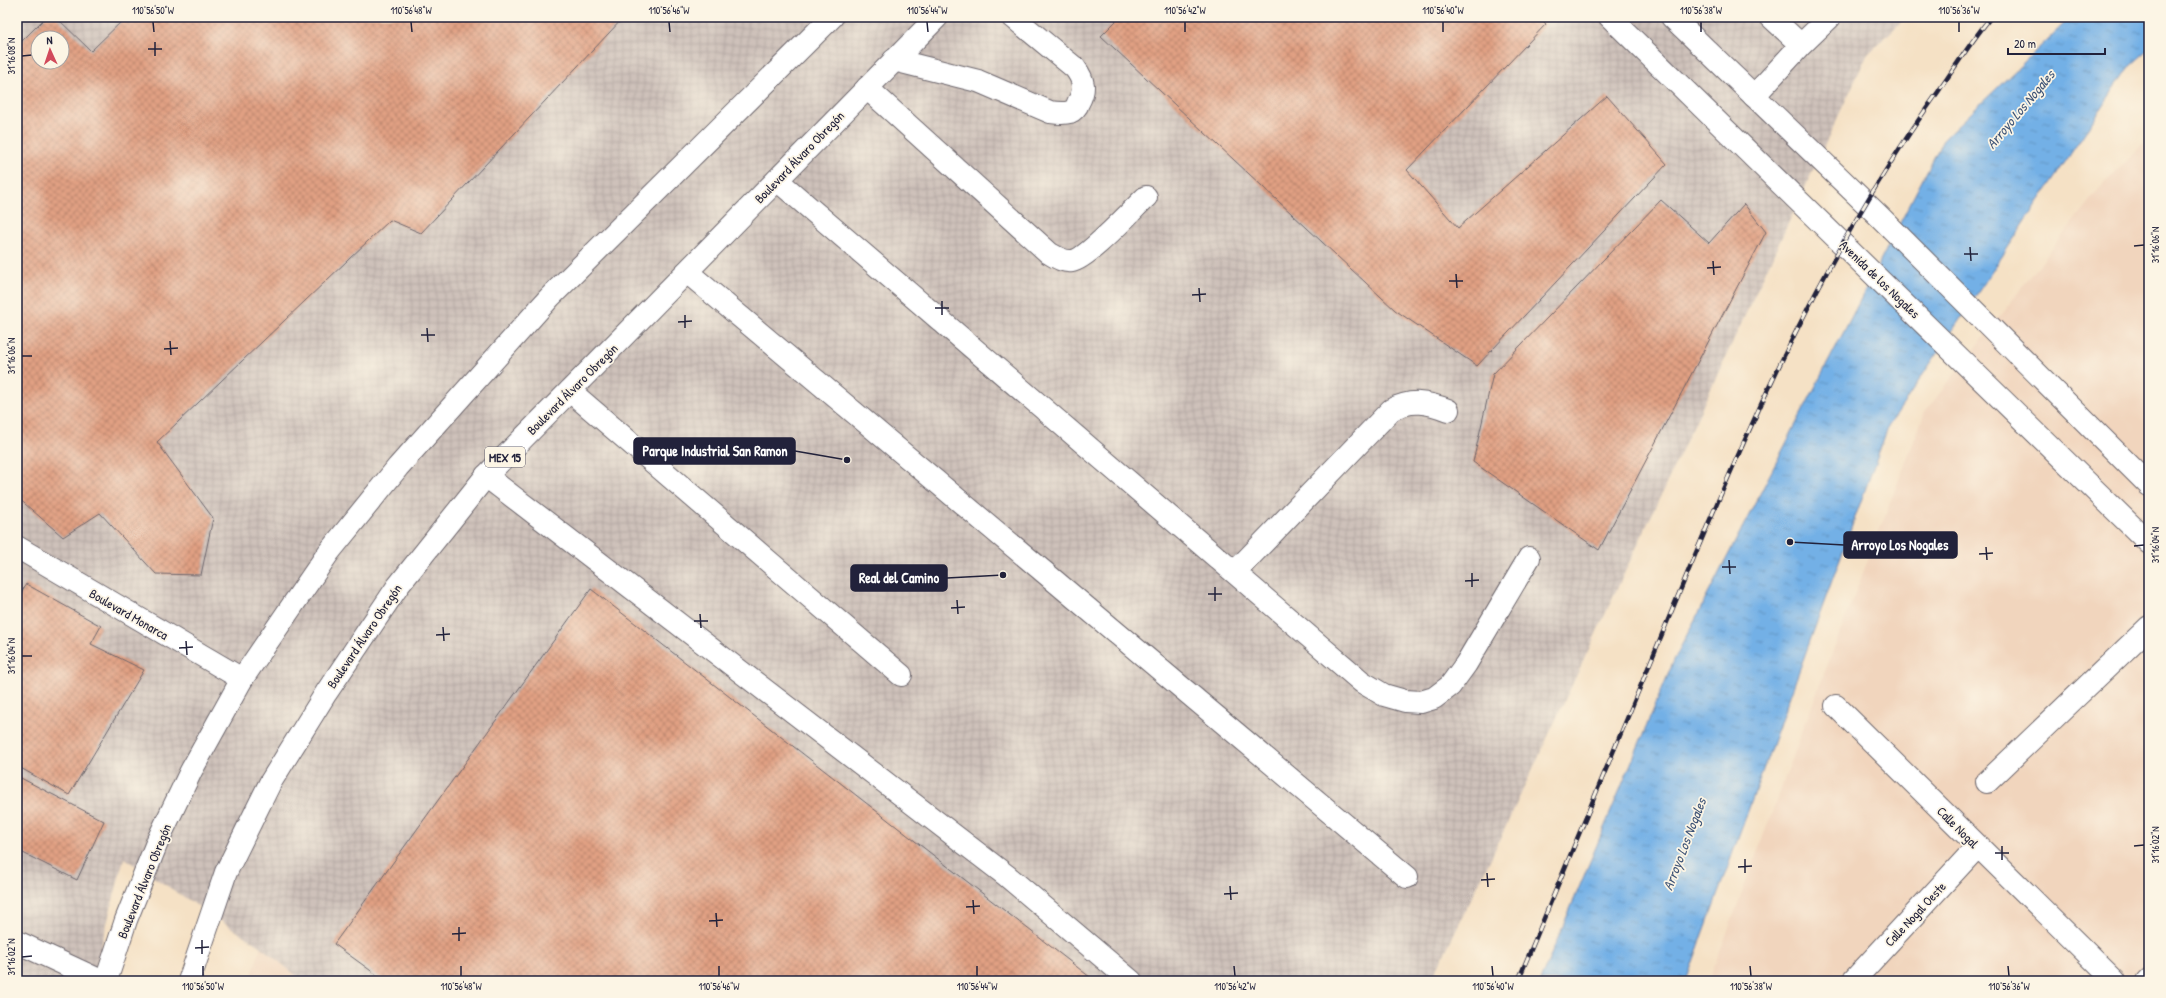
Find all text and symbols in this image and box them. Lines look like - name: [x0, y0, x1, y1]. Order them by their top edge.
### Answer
- text: 110°56'50"W: [132, 4, 175, 17]
- text: 110°56'48"W: [390, 4, 432, 17]
- text: 110°56'46"W: [649, 4, 690, 17]
- text: 110°56'44"W: [907, 4, 948, 17]
- text: 110°56'42"W: [1164, 4, 1207, 17]
- text: 110°56'40"W: [1422, 4, 1465, 17]
- text: 110°56'38"W: [1680, 4, 1723, 17]
- text: 110°56'36"W: [1938, 4, 1981, 17]
- north arrow: [30, 30, 70, 70]
- scale bar: [2008, 30, 2105, 56]
- text: N: [46, 33, 53, 47]
- text: 20 m: [2014, 35, 2036, 52]
- text: 31°16'08"N: [5, 38, 18, 74]
- water label: Arroyo Los Nogales: [1982, 65, 2060, 153]
- street label: Boulevard Álvaro Obregón: [750, 107, 848, 207]
- text: 31°16'06"N: [2149, 227, 2162, 263]
- street label: Avenida de los Nogales: [1836, 236, 1924, 322]
- text: 31°16'06"N: [5, 338, 18, 374]
- street label: Boulevard Álvaro Obregón: [522, 339, 622, 439]
- callout: Parque Industrial San Ramon: [634, 438, 795, 464]
- text: Parque Industrial San Ramon: [642, 441, 788, 462]
- road number: MEX 15: [485, 447, 525, 467]
- text: 31°16'04"N: [2149, 527, 2162, 563]
- callout: Arroyo Los Nogales: [1844, 532, 1957, 558]
- text: Arroyo Los Nogales: [1852, 535, 1949, 556]
- callout: Real del Camino: [851, 565, 947, 591]
- text: Real del Camino: [859, 568, 939, 587]
- street label: Boulevard Álvaro Obregón: [322, 580, 406, 692]
- street label: Boulevard Monarca: [86, 584, 172, 644]
- text: 31°16'04"N: [5, 638, 18, 674]
- water label: Arroyo Los Nogales: [1658, 794, 1712, 893]
- street label: Calle Nogal: [1933, 802, 1983, 852]
- street label: Boulevard Álvaro Obregón: [113, 821, 175, 941]
- text: 31°16'02"N: [2149, 826, 2162, 864]
- street label: Calle Nogal Oeste: [1880, 878, 1950, 950]
- text: 31°16'02"N: [5, 938, 18, 976]
- text: 110°56'50"W: [182, 980, 225, 993]
- text: 110°56'48"W: [440, 980, 482, 993]
- text: 110°56'46"W: [699, 980, 740, 993]
- text: 110°56'44"W: [957, 980, 998, 993]
- text: 110°56'42"W: [1214, 980, 1257, 993]
- text: 110°56'40"W: [1472, 980, 1515, 993]
- text: 110°56'38"W: [1730, 980, 1773, 993]
- text: 110°56'36"W: [1988, 980, 2031, 993]

